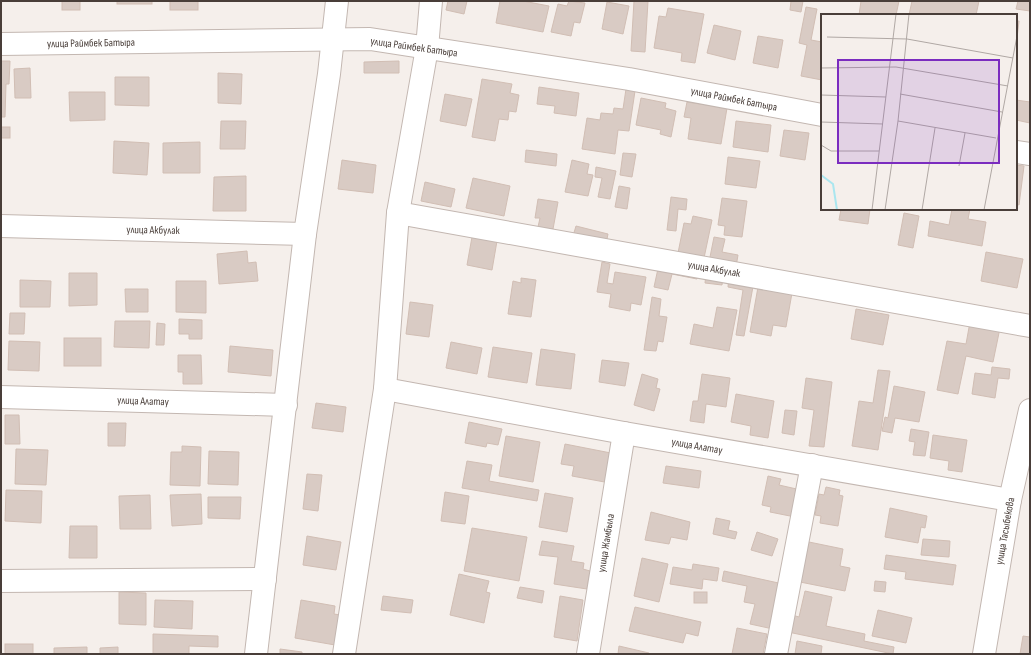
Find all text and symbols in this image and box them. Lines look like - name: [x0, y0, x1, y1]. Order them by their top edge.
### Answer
- inset map: [821, 14, 1017, 210]
- street label: улица Раймбек Батыра: [370, 34, 458, 60]
- street label: улица Раймбек Батыра: [47, 36, 135, 50]
- street label: улица Раймбек Батыра: [690, 84, 778, 114]
- street label: улица Акбулак: [126, 223, 181, 237]
- street label: улица Акбулак: [687, 258, 742, 280]
- street label: улица Алатау: [117, 394, 170, 408]
- street label: улица Алатау: [670, 435, 724, 457]
- street label: улица Тасыбекова: [993, 496, 1017, 566]
- street label: улица Жамбыла: [595, 513, 617, 573]

